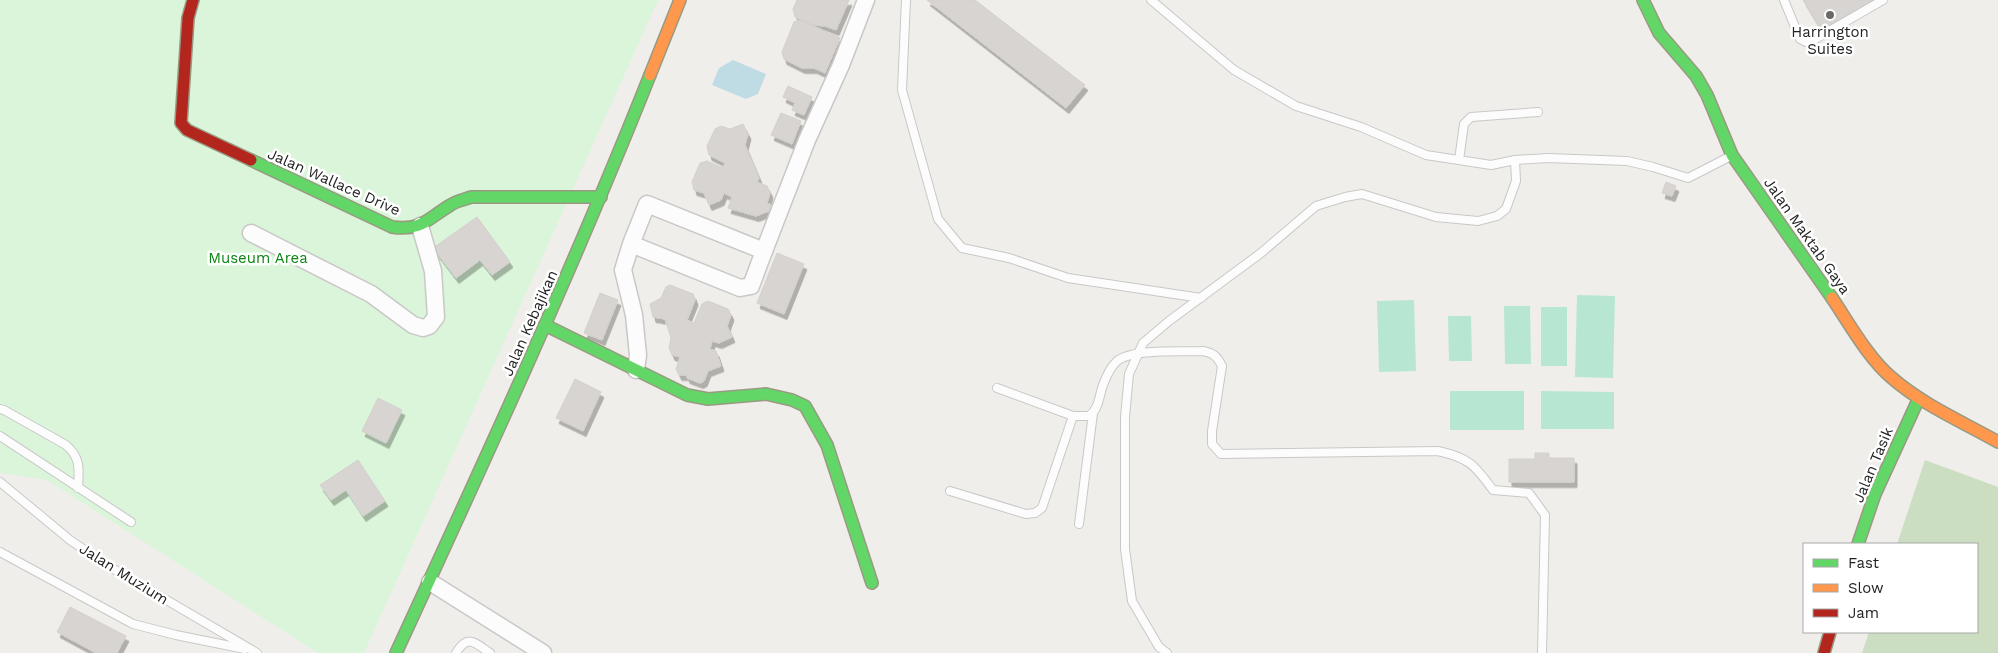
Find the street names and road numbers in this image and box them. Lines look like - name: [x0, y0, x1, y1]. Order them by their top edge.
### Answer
- street label: Jalan Wallace Drive: [265, 145, 403, 219]
- street label: Jalan Maktab Gaya: [1760, 174, 1854, 298]
- street label: Jalan Kebajikan: [499, 267, 561, 379]
- street label: Jalan Tasik: [1849, 424, 1897, 505]
- street label: Jalan Muzium: [76, 539, 172, 609]

